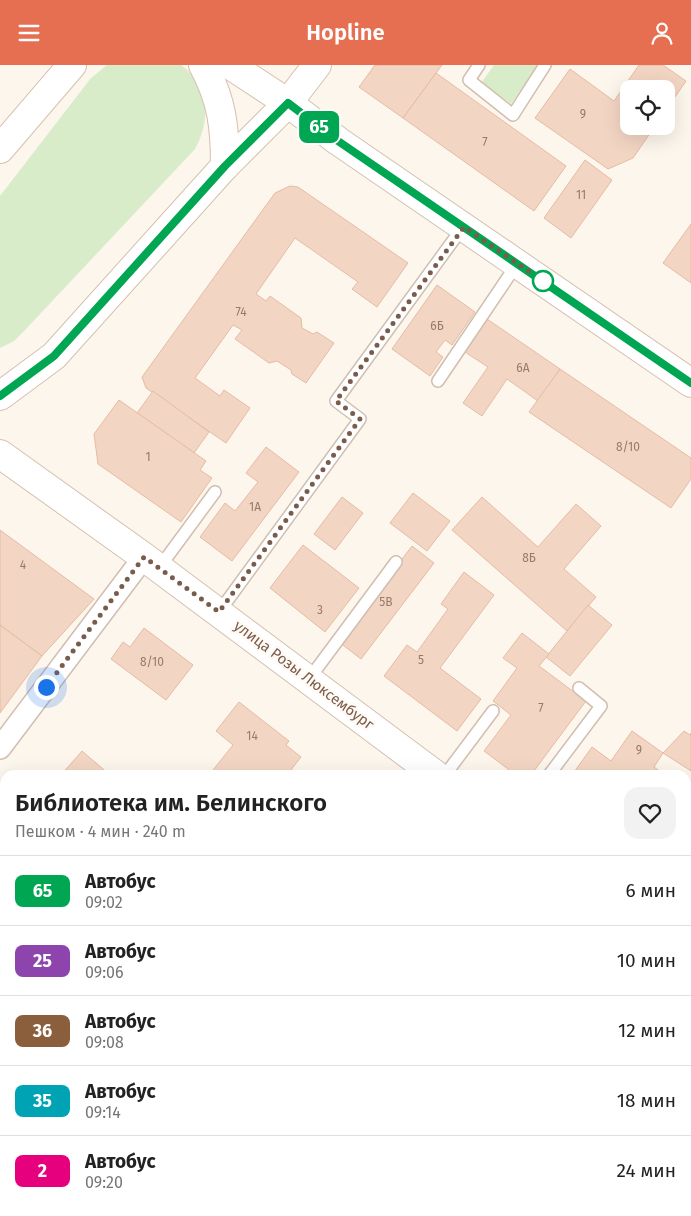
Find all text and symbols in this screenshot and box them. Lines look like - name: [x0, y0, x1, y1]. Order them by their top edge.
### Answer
- icon: menu: [15, 19, 43, 47]
- text: Hopline: [306, 19, 385, 46]
- icon: person: [648, 19, 676, 47]
- map controls: [620, 80, 675, 135]
- button: locate: [620, 80, 675, 135]
- house number: 9: [580, 107, 586, 121]
- line badge: 65: [296, 111, 342, 143]
- text: 65: [309, 116, 329, 138]
- house number: 7: [482, 135, 488, 149]
- house number: 11: [576, 188, 586, 202]
- unlabelled marker: [532, 270, 554, 292]
- house number: 74: [235, 305, 247, 319]
- house number: 6Б: [430, 319, 444, 333]
- house number: 6А: [516, 361, 530, 375]
- house number: 8/10: [616, 440, 640, 454]
- house number: 1: [145, 450, 151, 464]
- house number: 1А: [249, 500, 261, 514]
- house number: 8Б: [522, 551, 536, 565]
- house number: 4: [20, 558, 27, 572]
- house number: 5В: [379, 595, 393, 609]
- house number: 3: [317, 603, 323, 617]
- street label: улица Розы Люксембург: [230, 616, 378, 734]
- house number: 5: [418, 653, 424, 667]
- house number: 8/10: [140, 655, 164, 669]
- your location: [34, 675, 59, 700]
- house number: 7: [538, 701, 544, 715]
- house number: 14: [246, 729, 258, 743]
- house number: 9: [636, 743, 642, 757]
- button: heart: [624, 787, 676, 839]
- text: Библиотека им. Белинского: [15, 789, 327, 817]
- text: Пешком · 4 мин · 240 m: [15, 822, 186, 841]
- text: Автобус: [85, 870, 156, 893]
- text: 6 мин: [625, 879, 676, 902]
- text: 65: [33, 880, 52, 902]
- text: 09:02: [85, 893, 123, 912]
- text: Автобус: [85, 940, 156, 963]
- text: 10 мин: [617, 949, 676, 972]
- text: 25: [33, 950, 52, 972]
- text: 09:06: [85, 963, 123, 982]
- text: Автобус: [85, 1010, 156, 1033]
- text: 12 мин: [618, 1019, 676, 1042]
- text: 36: [33, 1020, 52, 1042]
- text: 09:08: [85, 1033, 124, 1052]
- text: Автобус: [85, 1080, 156, 1103]
- text: 18 мин: [617, 1089, 676, 1112]
- text: 35: [33, 1090, 52, 1112]
- text: 09:14: [85, 1103, 121, 1122]
- text: Автобус: [85, 1150, 156, 1173]
- text: 24 мин: [617, 1159, 676, 1182]
- text: 2: [38, 1160, 47, 1182]
- text: 09:20: [85, 1173, 123, 1192]

